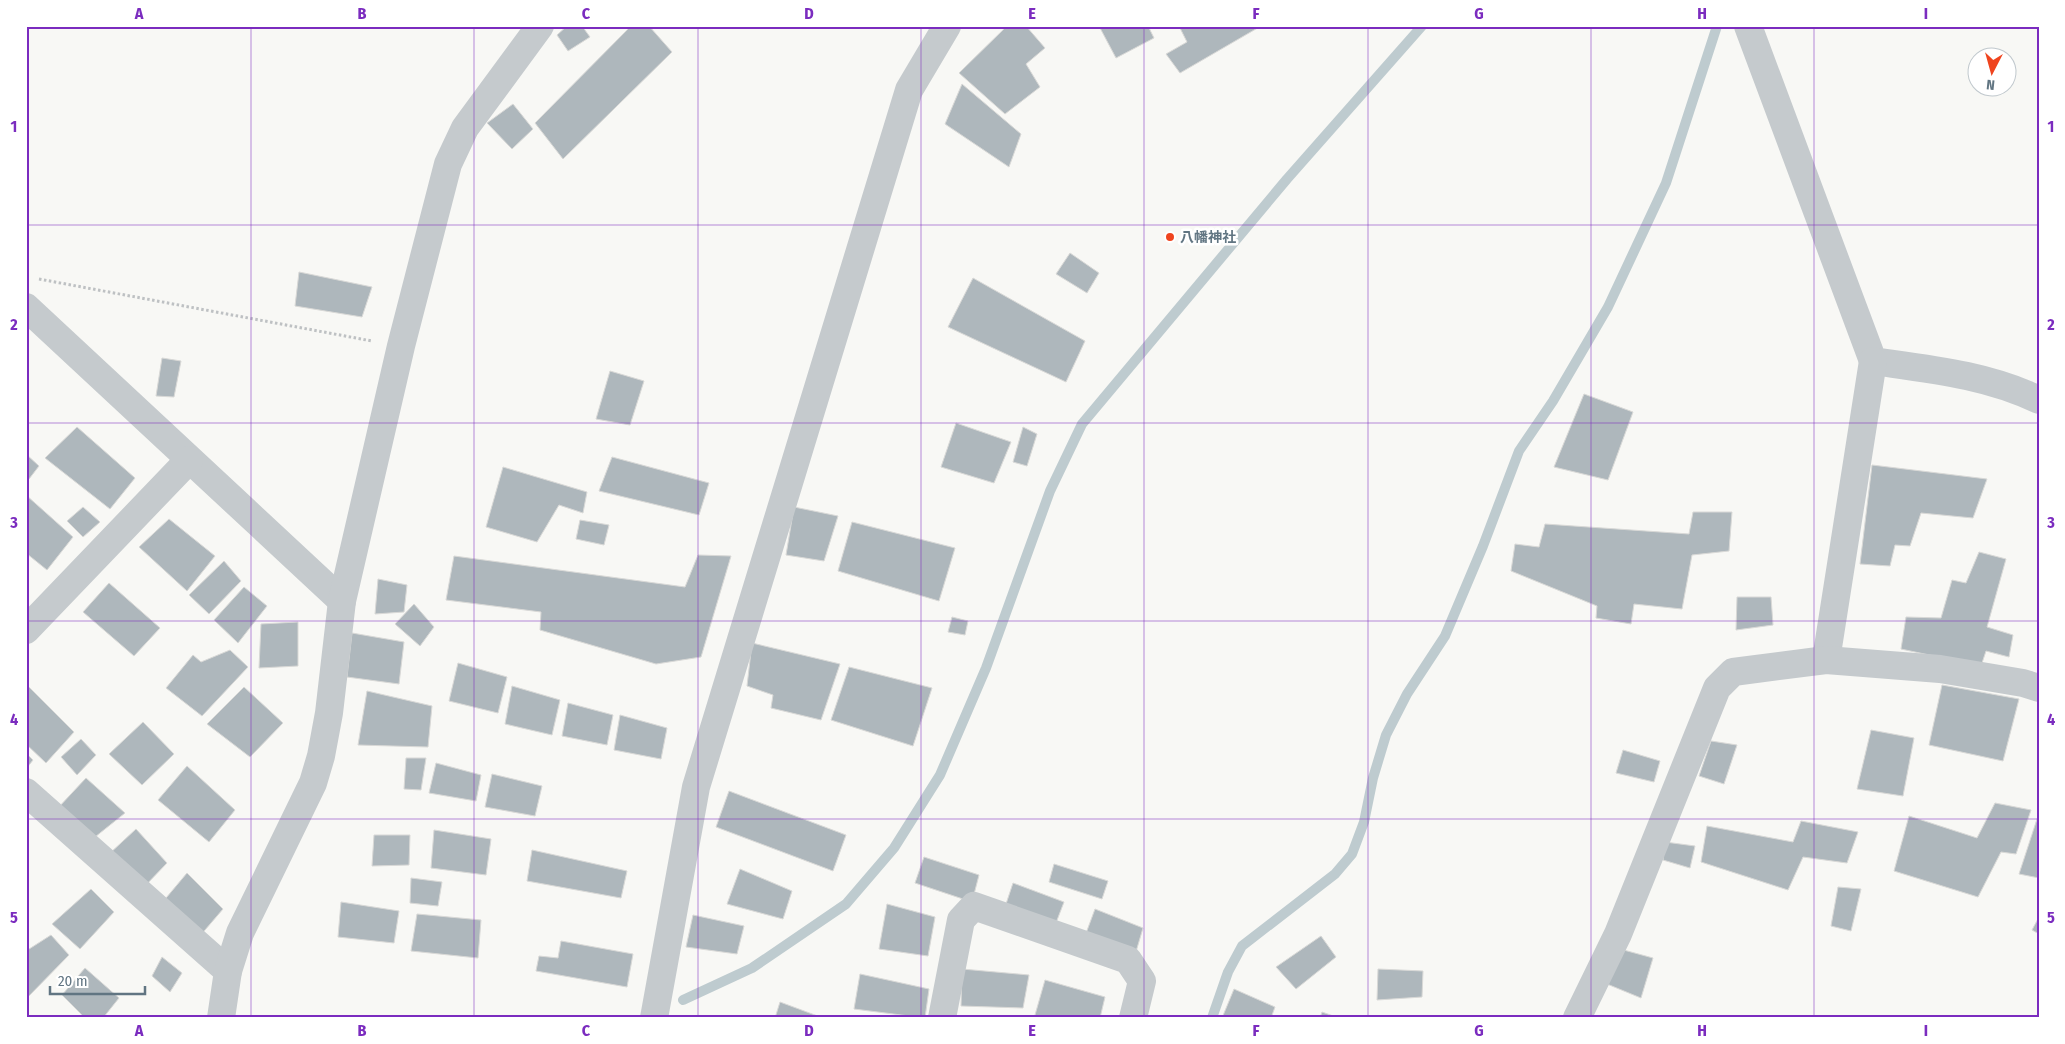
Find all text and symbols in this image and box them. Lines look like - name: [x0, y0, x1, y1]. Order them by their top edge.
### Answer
- text: A: [134, 4, 144, 23]
- text: B: [358, 4, 367, 23]
- text: C: [582, 4, 591, 23]
- text: D: [804, 4, 814, 23]
- text: E: [1028, 4, 1036, 23]
- text: F: [1252, 4, 1260, 23]
- text: G: [1474, 4, 1484, 23]
- text: H: [1697, 4, 1707, 23]
- text: I: [1924, 4, 1928, 23]
- north arrow: [1968, 48, 2018, 98]
- text: N: [1986, 76, 1996, 93]
- text: 1: [11, 117, 17, 136]
- text: 1: [2048, 117, 2054, 136]
- place label: 八幡神社: [1180, 229, 1236, 246]
- marker: 八幡神社: [1164, 231, 1176, 243]
- text: 2: [9, 315, 18, 334]
- text: 2: [2046, 315, 2055, 334]
- text: 3: [9, 513, 18, 532]
- text: 3: [2046, 513, 2055, 532]
- text: 4: [10, 710, 18, 729]
- text: 4: [2047, 710, 2055, 729]
- text: 5: [10, 908, 18, 927]
- text: 5: [2047, 908, 2055, 927]
- scale bar: [50, 964, 145, 996]
- text: 20 m: [58, 972, 88, 990]
- text: A: [134, 1021, 144, 1040]
- text: B: [358, 1021, 367, 1040]
- text: C: [582, 1021, 591, 1040]
- text: D: [804, 1021, 814, 1040]
- text: E: [1028, 1021, 1036, 1040]
- text: F: [1252, 1021, 1260, 1040]
- text: G: [1474, 1021, 1484, 1040]
- text: H: [1697, 1021, 1707, 1040]
- text: I: [1924, 1021, 1928, 1040]

